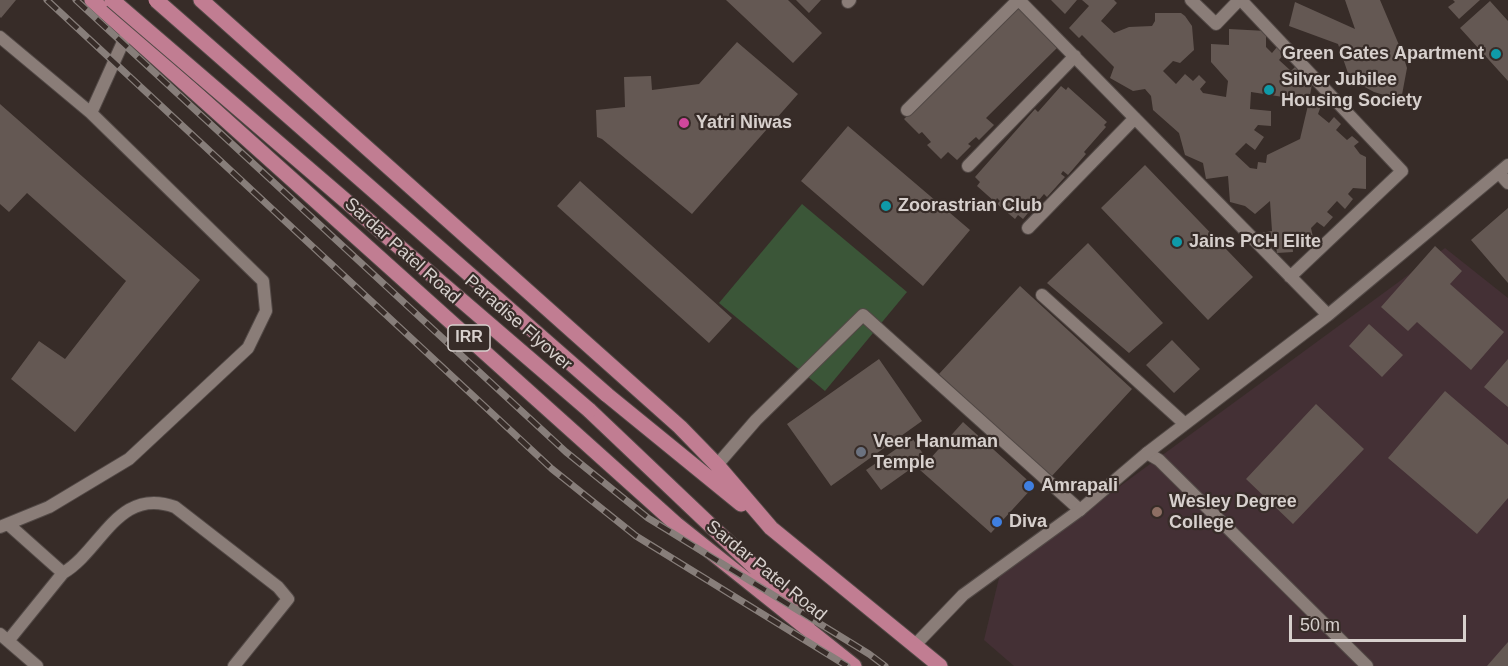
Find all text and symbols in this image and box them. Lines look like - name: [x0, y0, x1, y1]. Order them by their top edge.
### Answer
- place label: Green Gates Apartment: [1282, 43, 1484, 65]
- marker: Green Gates Apartment: [1489, 47, 1503, 61]
- place label: Silver Jubilee Housing Society: [1281, 69, 1422, 112]
- marker: Silver Jubilee Housing Society: [1262, 83, 1276, 97]
- place label: Yatri Niwas: [696, 112, 792, 134]
- marker: Yatri Niwas: [677, 116, 691, 130]
- street label: Sardar Patel Road: [340, 193, 464, 309]
- place label: Zoorastrian Club: [898, 195, 1042, 217]
- marker: Zoorastrian Club: [879, 199, 893, 213]
- place label: Jains PCH Elite: [1189, 231, 1321, 253]
- marker: Jains PCH Elite: [1170, 235, 1184, 249]
- street label: Paradise Flyover: [460, 271, 576, 375]
- road number: IRR: [448, 325, 490, 351]
- place label: Veer Hanuman Temple: [873, 431, 998, 474]
- marker: Veer Hanuman Temple: [854, 445, 868, 459]
- place label: Amrapali: [1041, 475, 1118, 497]
- marker: Amrapali: [1022, 479, 1036, 493]
- place label: Wesley Degree College: [1169, 491, 1297, 534]
- marker: Wesley Degree College: [1150, 505, 1164, 519]
- place label: Diva: [1009, 511, 1047, 533]
- marker: Diva: [990, 515, 1004, 529]
- street label: Sardar Patel Road: [702, 516, 830, 626]
- scale bar: [1292, 603, 1469, 641]
- text: 50 m: [1300, 615, 1340, 635]

